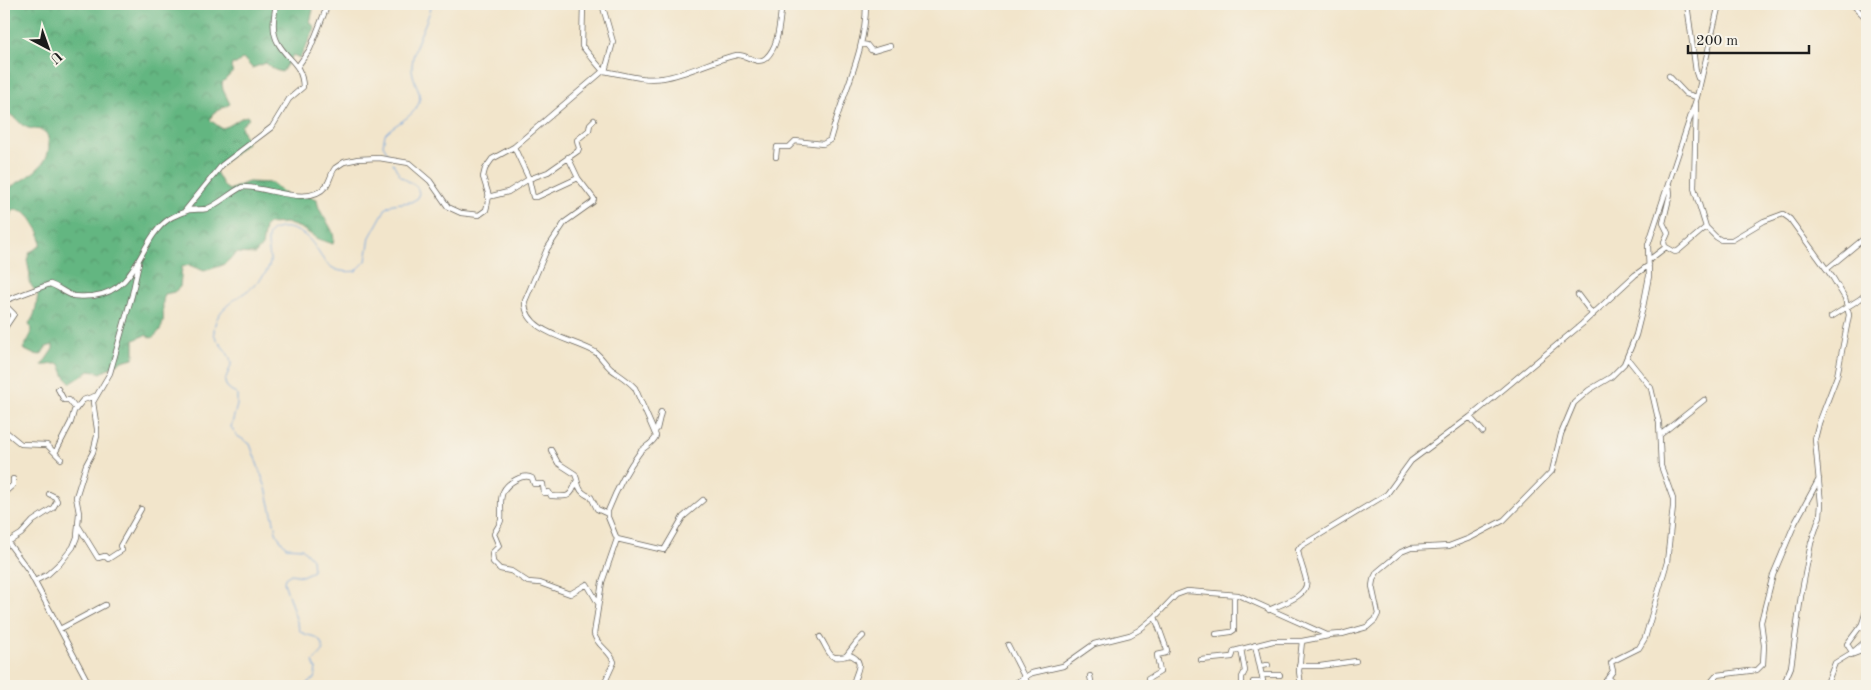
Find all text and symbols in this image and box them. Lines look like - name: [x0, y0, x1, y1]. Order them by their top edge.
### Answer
- north arrow: [22, 22, 72, 72]
- scale bar: [1688, 22, 1810, 54]
- text: 200 m: [1696, 34, 1738, 49]
- text: U: [47, 48, 65, 66]

